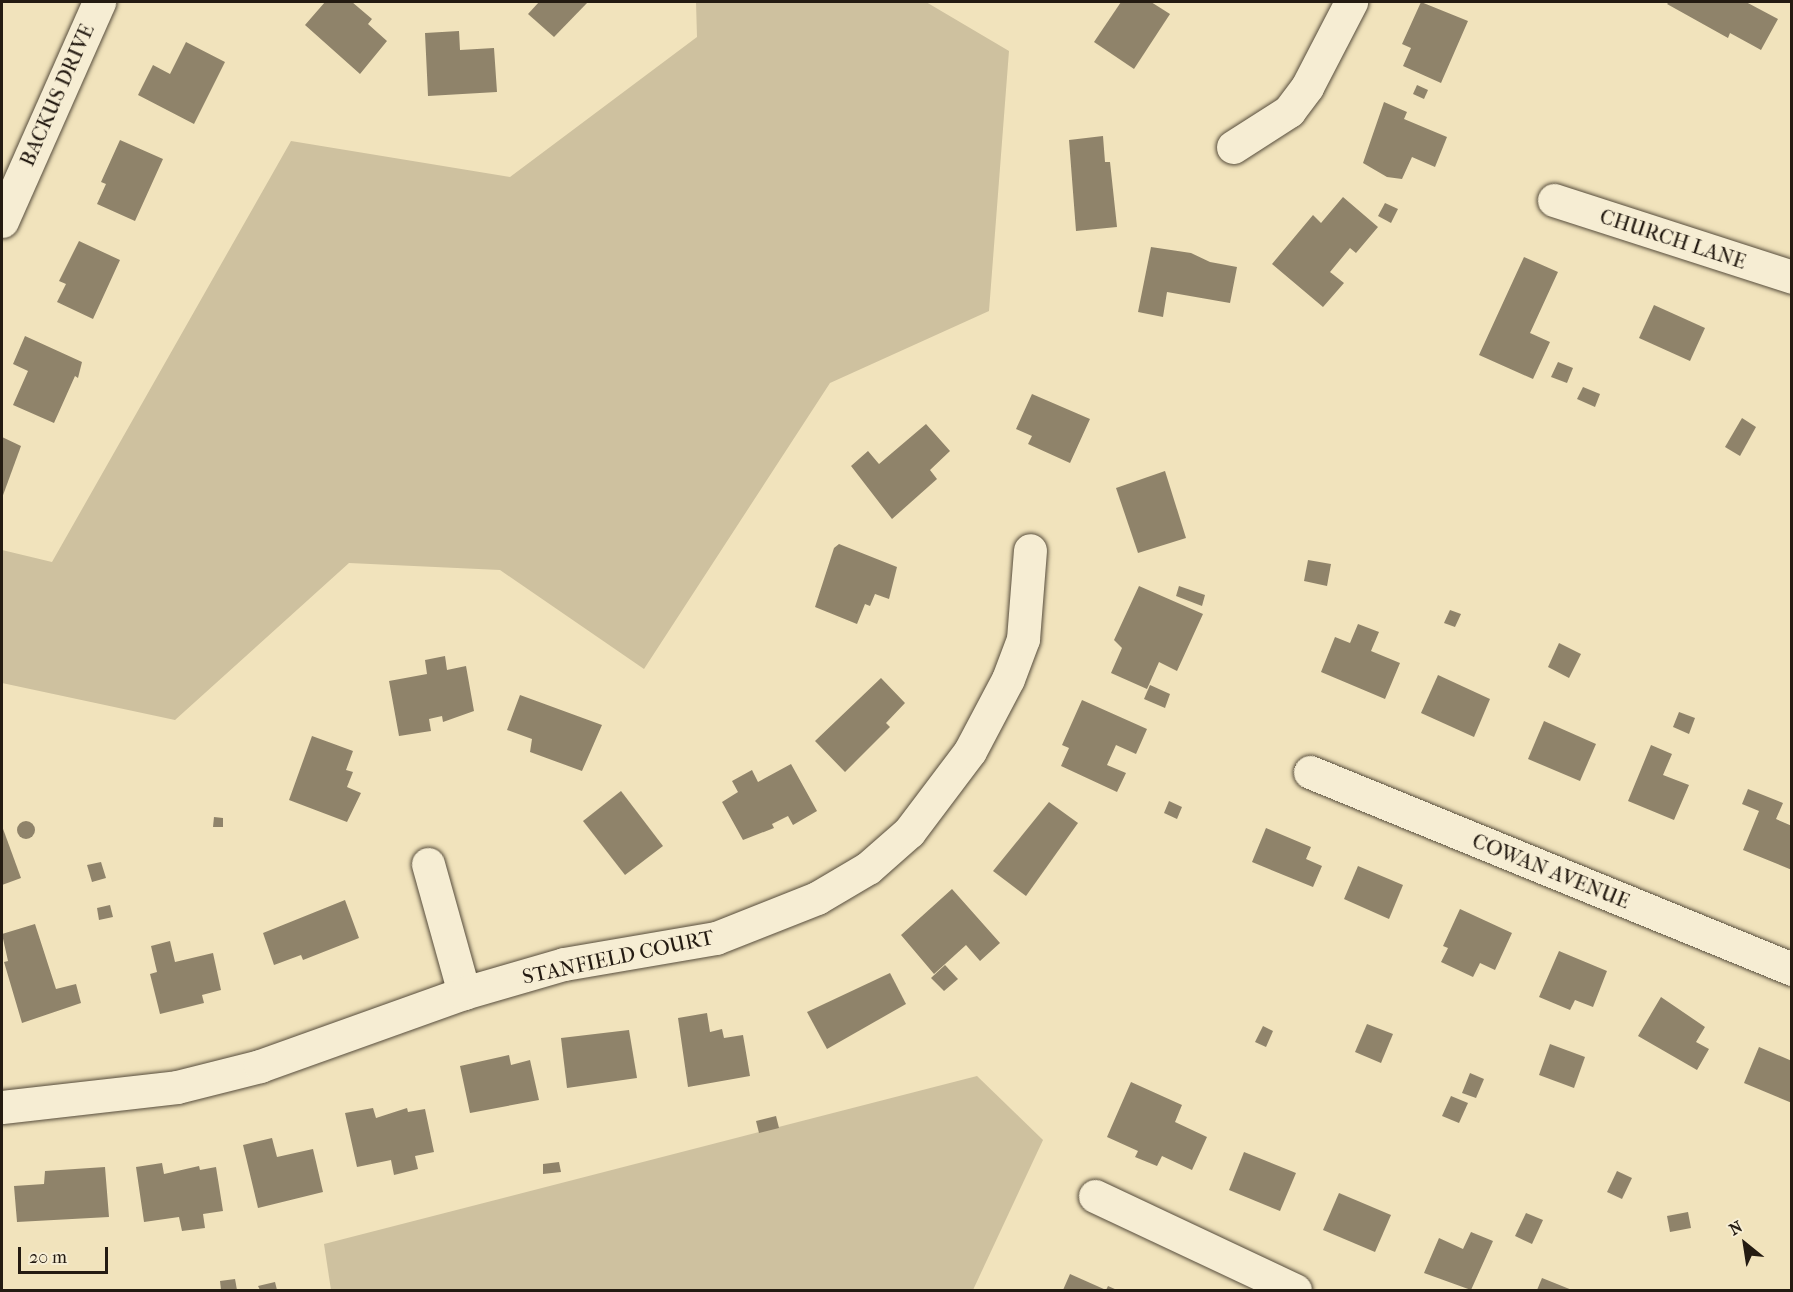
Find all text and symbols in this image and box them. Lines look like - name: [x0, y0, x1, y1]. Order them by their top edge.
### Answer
- street label: BACKUS DRIVE: [14, 20, 100, 170]
- street label: CHURCH LANE: [1597, 203, 1749, 275]
- street label: COWAN AVENUE: [1469, 828, 1633, 914]
- street label: STANFIELD COURT: [520, 924, 716, 990]
- north arrow: [1715, 1214, 1775, 1274]
- text: N: [1726, 1217, 1746, 1239]
- scale bar: [21, 1235, 111, 1273]
- text: 20 m: [29, 1247, 67, 1268]

